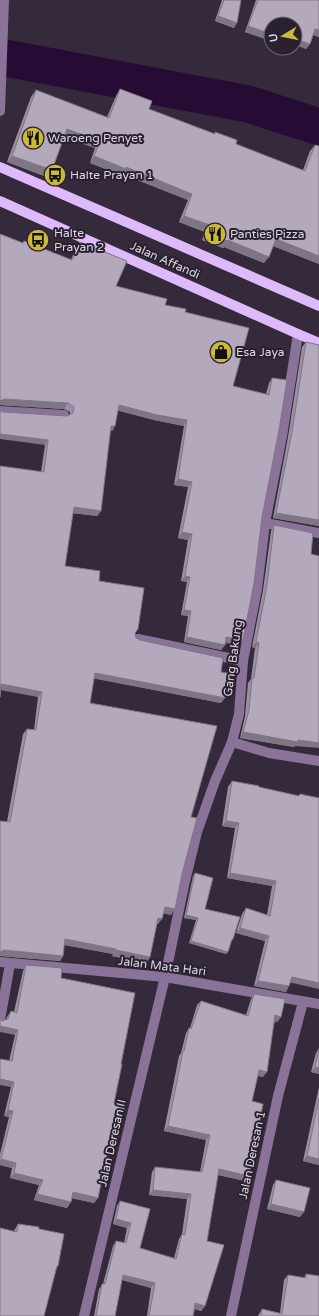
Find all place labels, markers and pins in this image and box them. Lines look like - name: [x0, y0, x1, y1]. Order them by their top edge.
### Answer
- restaurant icon: Waroeng Penyet: [20, 125, 46, 151]
- place label: Waroeng Penyet: [48, 131, 143, 145]
- bus stop icon: Halte Prayan 1: [42, 162, 68, 188]
- place label: Halte Prayan 1: [70, 168, 154, 182]
- restaurant icon: Panties Pizza: [202, 221, 228, 247]
- place label: Halte Prayan 2: [54, 226, 104, 254]
- bus stop icon: Halte Prayan 2: [25, 227, 51, 253]
- place label: Panties Pizza: [230, 227, 305, 241]
- shop icon: Esa Jaya: [208, 339, 234, 365]
- place label: Esa Jaya: [236, 345, 285, 359]

